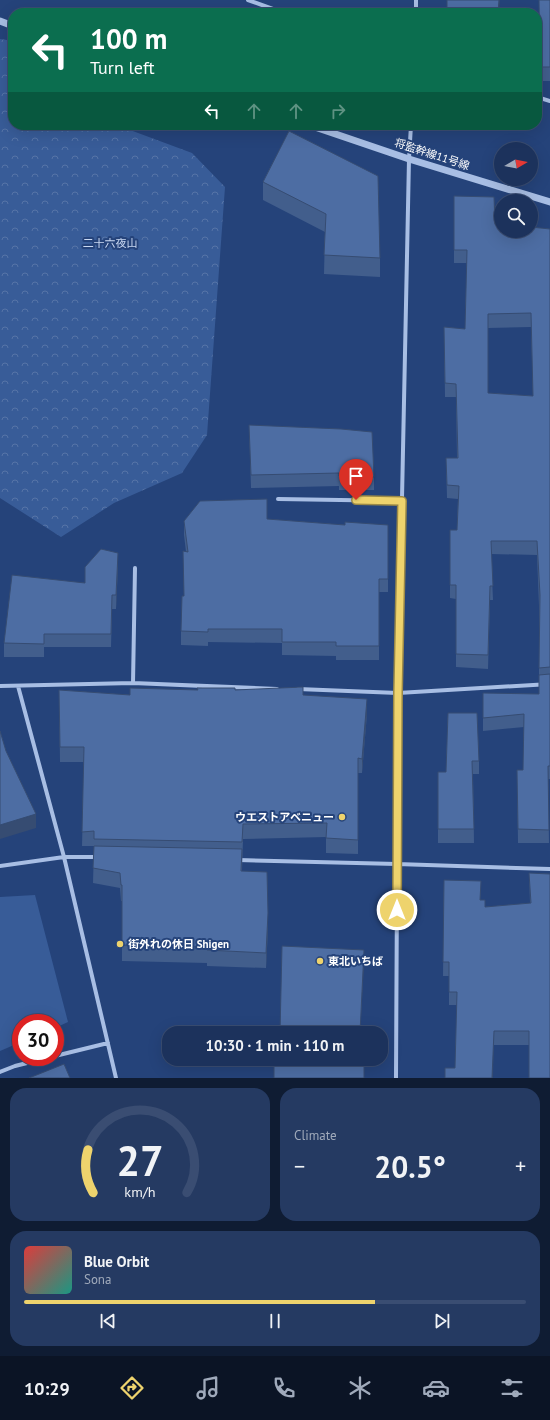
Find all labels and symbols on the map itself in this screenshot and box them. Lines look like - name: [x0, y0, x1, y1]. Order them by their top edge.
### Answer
- street label: 将監幹線11号線: [393, 135, 471, 173]
- north arrow: [494, 142, 538, 186]
- park label: 二十六夜山: [83, 236, 138, 250]
- pin: [339, 459, 373, 500]
- place label: ウエストアベニュー: [235, 810, 334, 824]
- marker: ウエストアベニュー: [337, 812, 347, 822]
- position arrow: [376, 889, 418, 931]
- place label: 街外れの休日 Shigen: [128, 937, 229, 951]
- marker: 街外れの休日 Shigen: [115, 939, 125, 949]
- place label: 東北いちば: [328, 954, 383, 968]
- marker: 東北いちば: [315, 956, 325, 966]
- speed limit sign: 30: [12, 1014, 64, 1066]

